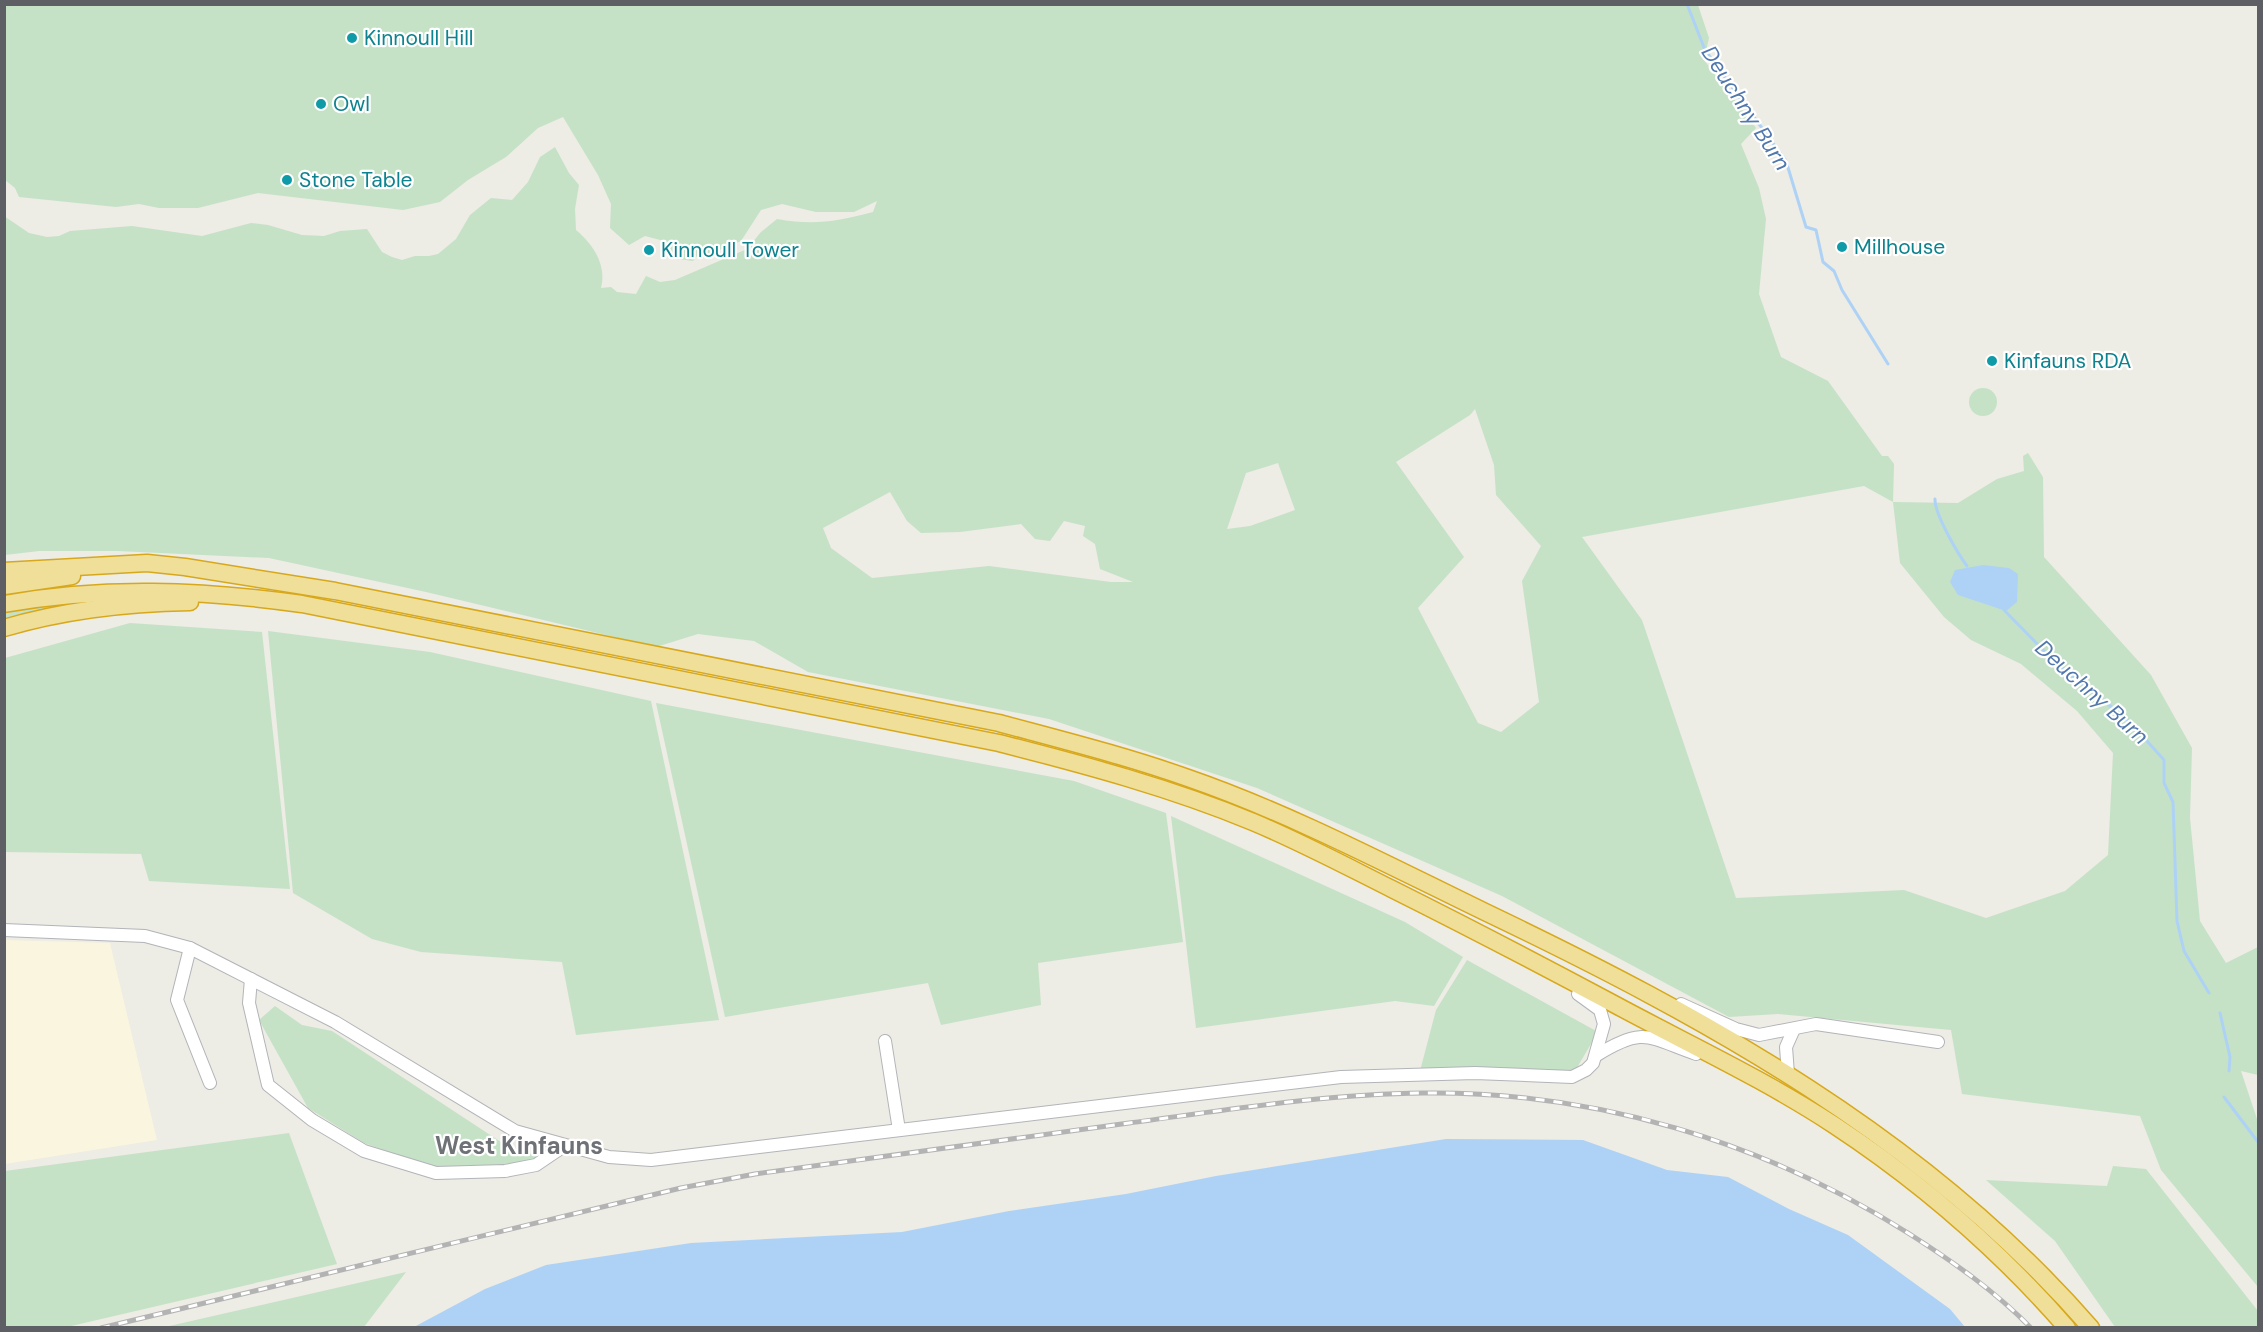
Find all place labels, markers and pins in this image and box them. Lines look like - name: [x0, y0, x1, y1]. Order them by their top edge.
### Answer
- place label: Kinnoull Hill: [364, 24, 474, 52]
- marker: Kinnoull Hill: [345, 31, 359, 45]
- place label: Owl: [333, 90, 370, 118]
- marker: Owl: [314, 97, 328, 111]
- place label: Stone Table: [299, 166, 413, 194]
- marker: Stone Table: [280, 173, 294, 187]
- place label: Millhouse: [1854, 233, 1945, 261]
- place label: Kinnoull Tower: [661, 236, 799, 264]
- marker: Millhouse: [1835, 240, 1849, 254]
- marker: Kinnoull Tower: [642, 243, 656, 257]
- place label: Kinfauns RDA: [2004, 347, 2132, 375]
- marker: Kinfauns RDA: [1985, 354, 1999, 368]

